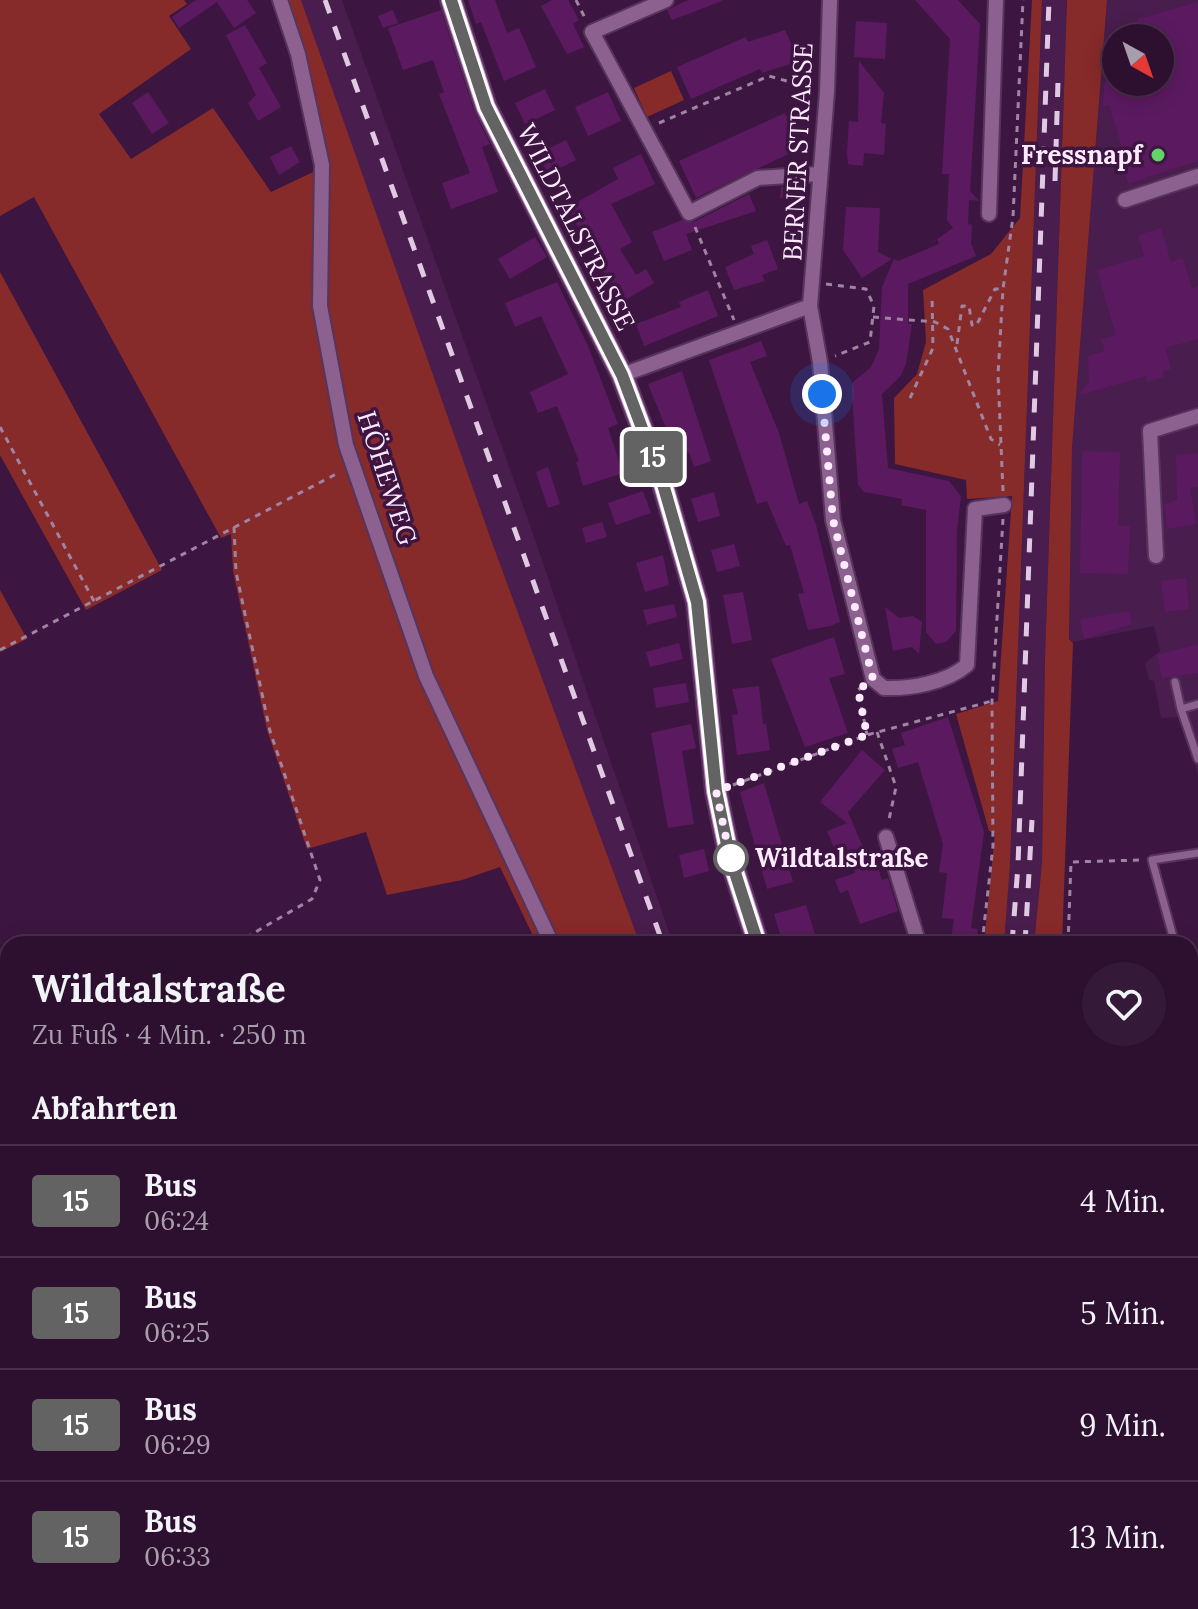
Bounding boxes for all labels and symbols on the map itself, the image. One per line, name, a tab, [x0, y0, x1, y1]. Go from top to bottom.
north arrow	[1102, 24, 1174, 96]
street label: BERNER STRASSE	[775, 42, 820, 262]
street label: WILDTALSTRASSE	[510, 118, 643, 335]
place label: Fressnapf	[1021, 138, 1144, 171]
marker: Fressnapf	[1149, 146, 1167, 164]
your location	[802, 374, 842, 414]
street label: HÖHEWEG	[350, 407, 425, 549]
line badge: 15	[617, 431, 689, 483]
marker: Wildtalstraße	[714, 841, 748, 875]
place label: Wildtalstraße	[755, 841, 929, 874]

